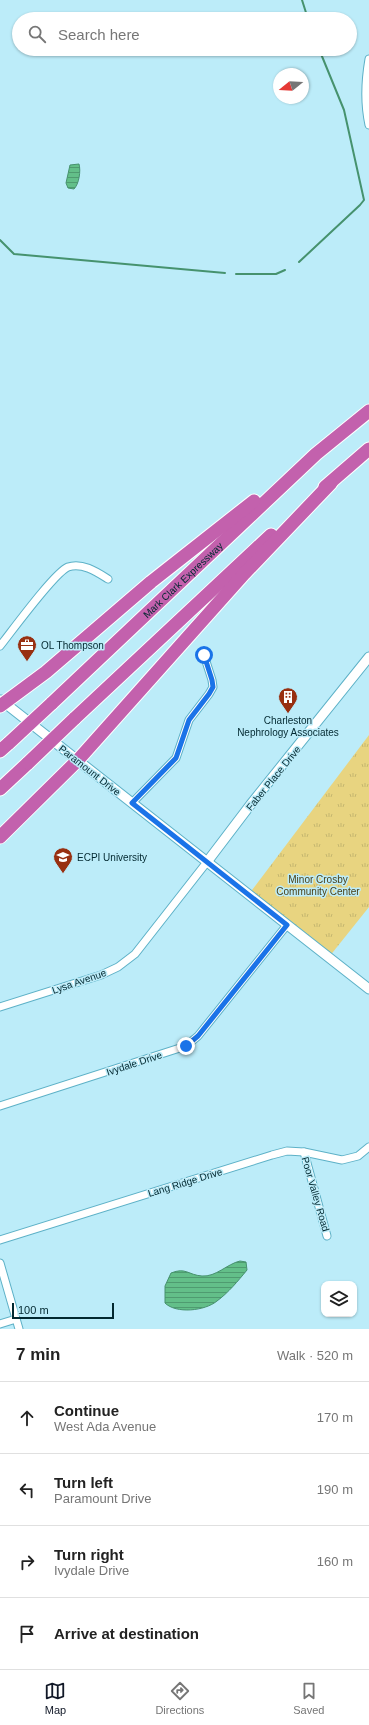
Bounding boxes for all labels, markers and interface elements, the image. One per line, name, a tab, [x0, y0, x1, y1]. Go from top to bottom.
search box	[12, 12, 357, 56]
icon: search	[26, 23, 48, 45]
text: Search here	[58, 26, 140, 43]
north arrow	[273, 68, 309, 104]
street label: Mark Clark Expressway	[141, 540, 225, 620]
office icon: OL Thompson	[16, 634, 38, 662]
place label: OL Thompson	[41, 640, 104, 651]
route start	[195, 646, 213, 664]
building icon: Charleston Nephrology Associates	[277, 686, 299, 714]
place label: Charleston Nephrology Associates	[237, 715, 339, 738]
street label: Paramount Drive	[57, 743, 123, 798]
street label: Faber Place Drive	[244, 743, 303, 813]
school or university icon: ECPI University	[52, 846, 74, 874]
place label: ECPI University	[77, 852, 147, 863]
park label: Minor Crosby Community Center	[276, 874, 360, 897]
street label: Lysa Avenue	[51, 967, 108, 996]
route end	[177, 1037, 195, 1055]
street label: Ivydale Drive	[105, 1049, 164, 1078]
street label: Poor Valley Road	[300, 1156, 331, 1233]
street label: Lang Ridge Drive	[147, 1166, 224, 1199]
map controls	[321, 1281, 357, 1317]
button: layers	[321, 1281, 357, 1317]
scale bar	[12, 1301, 114, 1320]
text: 100 m	[18, 1304, 49, 1316]
text: 7 min	[16, 1345, 60, 1364]
text: Walk · 520 m	[277, 1348, 353, 1363]
text: Continue	[54, 1402, 119, 1419]
icon: ahead	[16, 1407, 38, 1429]
text: 170 m	[317, 1410, 353, 1425]
text: West Ada Avenue	[54, 1419, 156, 1434]
text: Turn left	[54, 1474, 113, 1491]
icon: left	[16, 1479, 38, 1501]
text: 190 m	[317, 1482, 353, 1497]
text: Paramount Drive	[54, 1491, 152, 1506]
text: Turn right	[54, 1546, 124, 1563]
icon: right	[16, 1551, 38, 1573]
text: 160 m	[317, 1554, 353, 1569]
text: Ivydale Drive	[54, 1563, 129, 1578]
icon: arrive	[16, 1623, 38, 1645]
text: Arrive at destination	[54, 1625, 199, 1642]
tab: Map	[44, 1680, 66, 1716]
tab: Directions	[155, 1680, 204, 1716]
tab: Saved	[293, 1680, 324, 1716]

